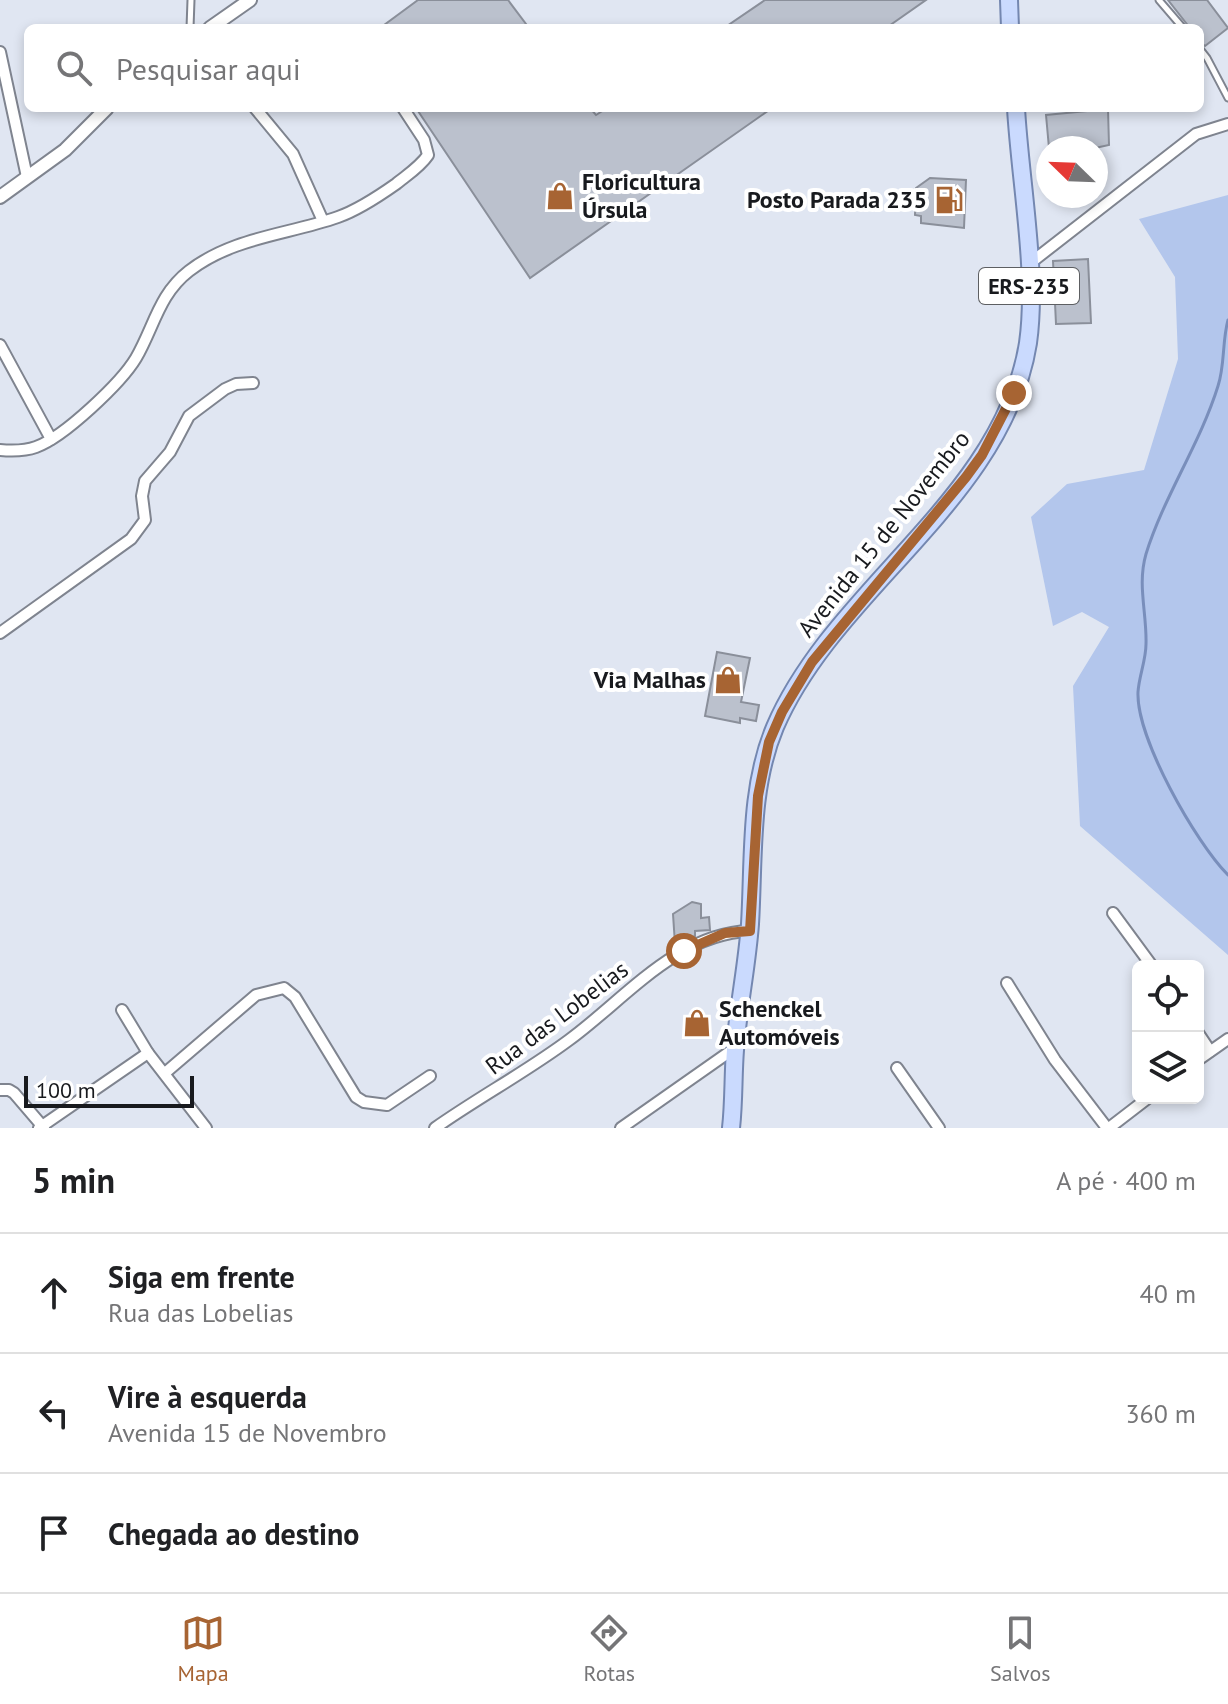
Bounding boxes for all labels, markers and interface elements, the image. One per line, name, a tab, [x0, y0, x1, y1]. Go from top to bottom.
search box	[24, 24, 1204, 112]
icon: search	[52, 46, 96, 90]
text: Pesquisar aqui	[116, 49, 301, 88]
north arrow	[1036, 136, 1108, 208]
place label: Floricultura Úrsula	[582, 166, 701, 225]
shop icon: Floricultura Úrsula	[545, 181, 575, 211]
place label: Posto Parada 235	[747, 184, 927, 215]
fuel station icon: Posto Parada 235	[934, 185, 964, 215]
road number: ERS-235	[979, 268, 1079, 304]
route end	[996, 375, 1032, 411]
street label: Avenida 15 de Novembro	[791, 424, 977, 643]
place label: Via Malhas	[593, 664, 706, 695]
shop icon: Via Malhas	[713, 665, 743, 695]
route start	[666, 933, 702, 969]
street label: Rua das Lobelias	[479, 954, 634, 1081]
map controls	[1132, 960, 1204, 1104]
button: locate	[1132, 960, 1204, 1032]
place label: Schenckel Automóveis	[719, 993, 840, 1052]
shop icon: Schenckel Automóveis	[682, 1008, 712, 1038]
button: layers	[1132, 1032, 1204, 1104]
scale bar	[24, 1072, 194, 1108]
text: 100 m	[36, 1076, 96, 1104]
text: 5 min	[32, 1158, 115, 1202]
text: A pé · 400 m	[1056, 1164, 1196, 1197]
text: Siga em frente	[108, 1257, 295, 1296]
icon: ahead	[32, 1271, 76, 1315]
text: 40 m	[1140, 1277, 1196, 1310]
text: Rua das Lobelias	[108, 1296, 293, 1329]
text: Vire à esquerda	[108, 1377, 307, 1416]
icon: left	[32, 1391, 76, 1435]
text: 360 m	[1125, 1397, 1196, 1430]
text: Avenida 15 de Novembro	[108, 1416, 387, 1449]
icon: arrive	[32, 1511, 76, 1555]
text: Chegada ao destino	[108, 1514, 359, 1553]
tab: Mapa	[177, 1611, 229, 1687]
tab: Rotas	[584, 1611, 635, 1687]
tab: Salvos	[990, 1611, 1051, 1687]

